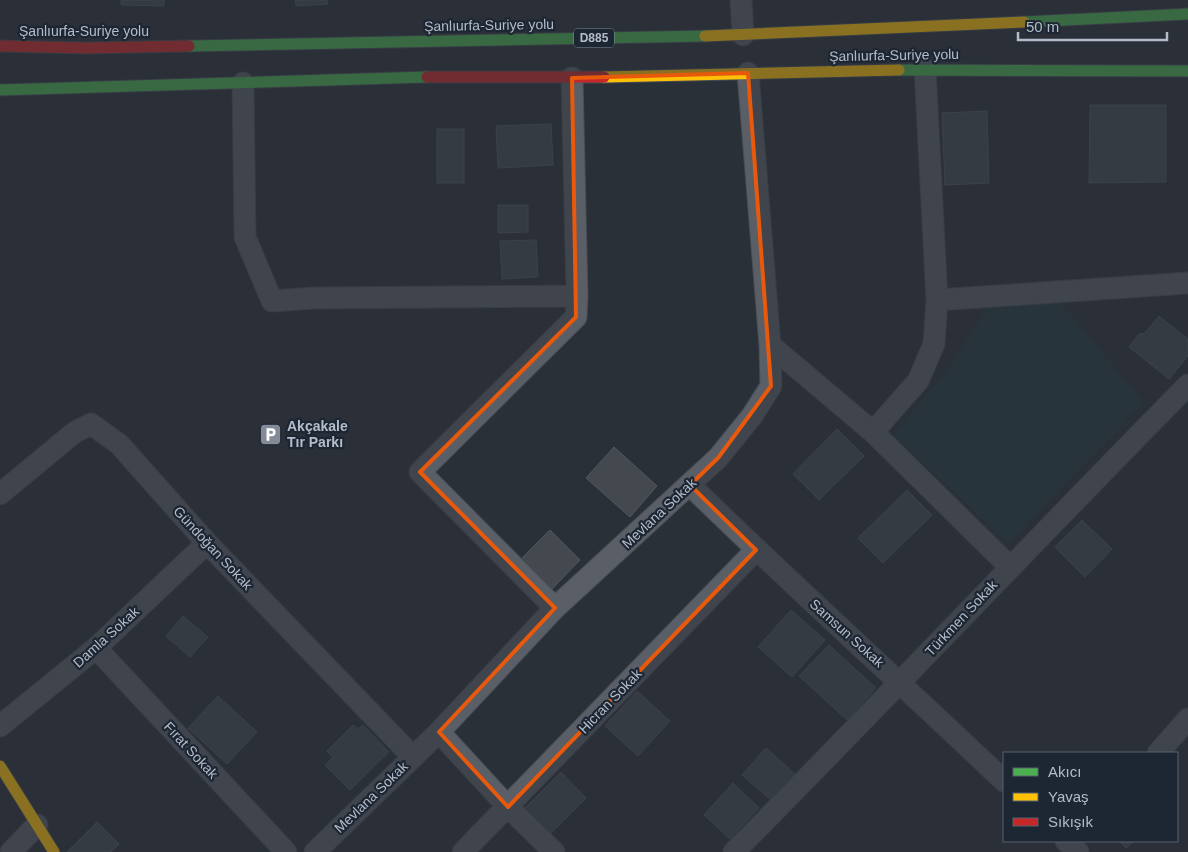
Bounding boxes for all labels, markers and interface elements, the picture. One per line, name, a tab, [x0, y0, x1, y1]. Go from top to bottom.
scale bar	[1018, 10, 1167, 42]
street label: Şanlıurfa-Suriye yolu	[424, 16, 554, 34]
text: 50 m	[1026, 18, 1059, 35]
street label: Şanlıurfa-Suriye yolu	[19, 23, 149, 39]
road number: D885	[574, 28, 614, 48]
street label: Şanlıurfa-Suriye yolu	[829, 46, 959, 64]
place label: Akçakale Tır Parkı	[287, 418, 348, 450]
parking icon: Akçakale Tır Parkı	[259, 422, 283, 446]
street label: Mevlana Sokak	[619, 474, 700, 551]
street label: Gündoğan Sokak	[170, 503, 256, 594]
street label: Türkmen Sokak	[922, 576, 1001, 659]
street label: Samsun Sokak	[807, 596, 888, 671]
street label: Damla Sokak	[70, 603, 143, 671]
street label: Hicran Sokak	[575, 665, 645, 737]
street label: Fırat Sokak	[161, 718, 222, 782]
legend	[1003, 752, 1178, 842]
street label: Mevlana Sokak	[331, 757, 412, 836]
text: Akıcı	[1048, 763, 1081, 780]
text: Yavaş	[1048, 788, 1089, 805]
text: Sıkışık	[1048, 813, 1094, 830]

